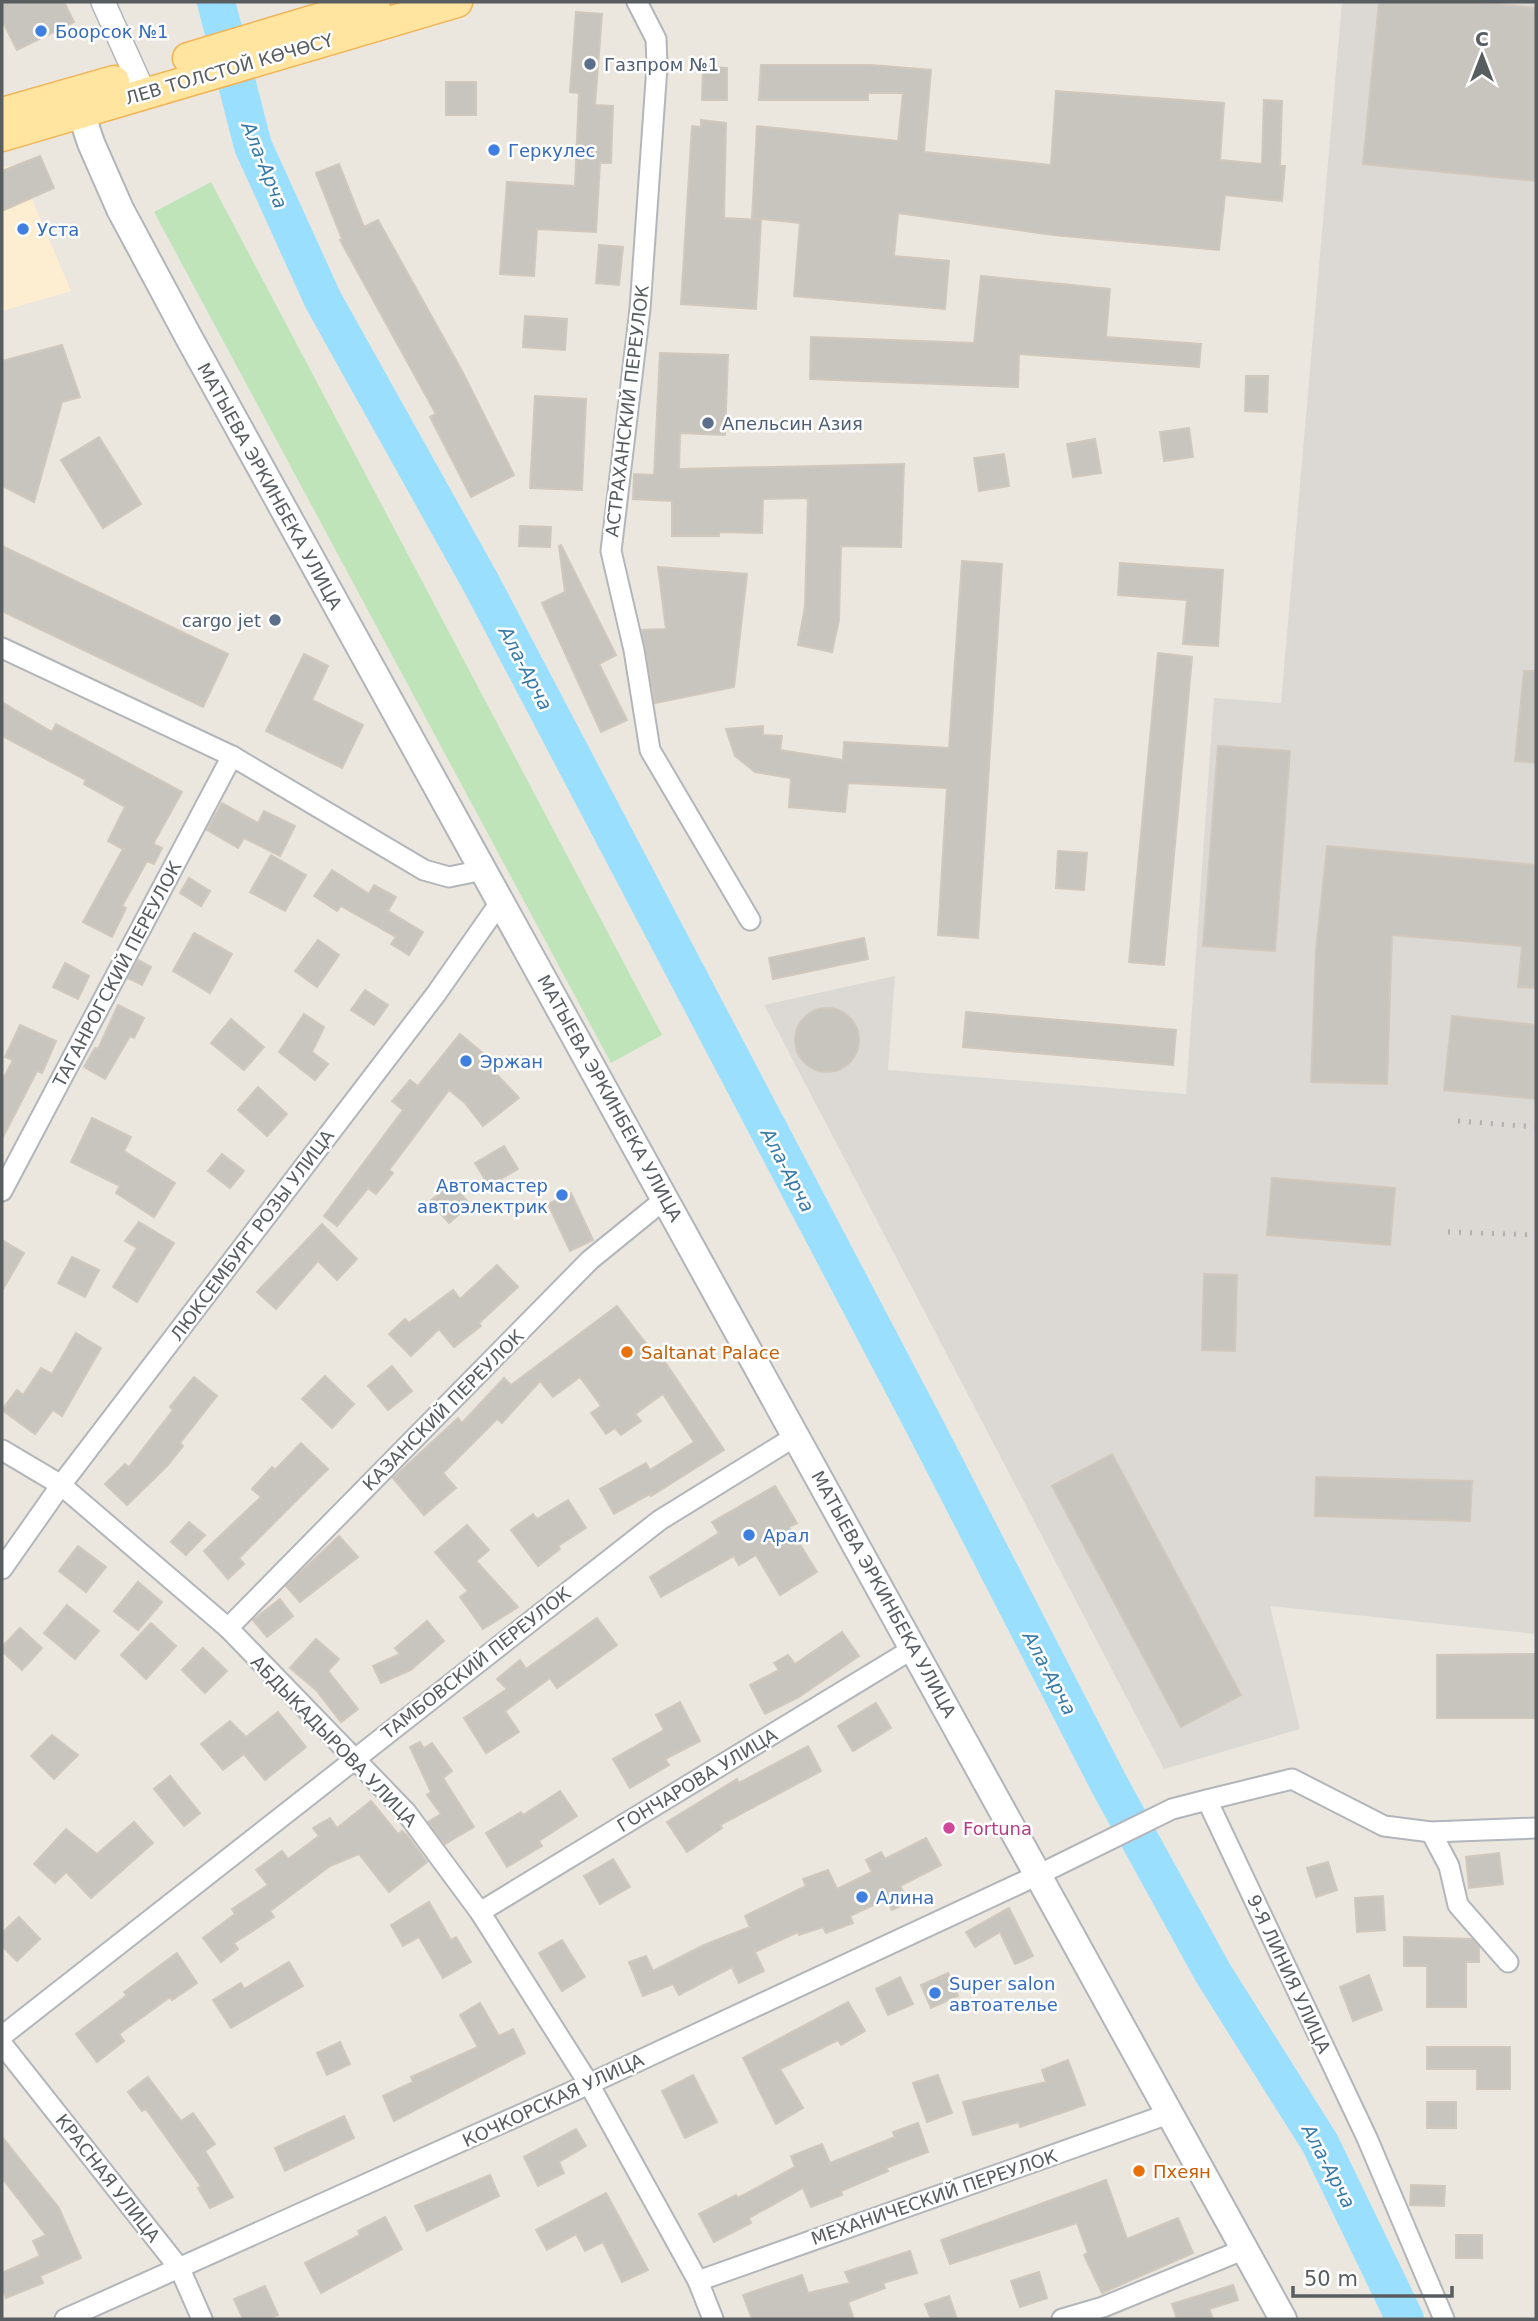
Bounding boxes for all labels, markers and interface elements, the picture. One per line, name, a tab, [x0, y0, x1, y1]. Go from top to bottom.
place label: Боорсок №1	[55, 21, 168, 42]
north arrow	[1447, 21, 1517, 91]
marker: Боорсок №1	[33, 23, 49, 39]
text: С	[1475, 28, 1489, 50]
street label: ЛЕВ ТОЛСТОЙ КӨЧӨСҮ	[122, 29, 336, 109]
place label: Газпром №1	[604, 54, 719, 75]
marker: Газпром №1	[582, 56, 598, 72]
water label: Ала-Арча	[237, 117, 292, 212]
place label: Геркулес	[508, 140, 595, 161]
marker: Геркулес	[486, 142, 502, 158]
place label: Уста	[37, 219, 79, 240]
marker: Уста	[15, 221, 31, 237]
street label: АСТРАХАНСКИЙ ПЕРЕУЛОК	[601, 284, 653, 538]
street label: МАТЫЕВА ЭРКИНБЕКА УЛИЦА	[193, 359, 347, 613]
place label: Апельсин Азия	[722, 413, 863, 434]
marker: Апельсин Азия	[700, 415, 716, 431]
place label: cargo jet	[182, 610, 261, 631]
marker: cargo jet	[267, 612, 283, 628]
water label: Ала-Арча	[494, 621, 557, 714]
street label: ТАГАНРОГСКИЙ ПЕРЕУЛОК	[48, 857, 186, 1091]
street label: МАТЫЕВА ЭРКИНБЕКА УЛИЦА	[533, 971, 687, 1225]
place label: Эржан	[480, 1051, 543, 1072]
marker: Эржан	[458, 1053, 474, 1069]
water label: Ала-Арча	[756, 1123, 819, 1216]
street label: ЛЮКСЕМБУРГ РОЗЫ УЛИЦА	[166, 1125, 339, 1345]
place label: Автомастер автоэлектрик	[417, 1175, 548, 1217]
marker: Автомастер автоэлектрик	[554, 1187, 570, 1203]
street label: КАЗАНСКИЙ ПЕРЕУЛОК	[358, 1325, 528, 1495]
place label: Saltanat Palace	[641, 1342, 780, 1363]
marker: Saltanat Palace	[619, 1344, 635, 1360]
street label: МАТЫЕВА ЭРКИНБЕКА УЛИЦА	[807, 1467, 961, 1721]
place label: Арал	[763, 1525, 809, 1546]
marker: Арал	[741, 1527, 757, 1543]
street label: ТАМБОВСКИЙ ПЕРЕУЛОК	[376, 1582, 575, 1744]
water label: Ала-Арча	[1018, 1626, 1081, 1719]
street label: АБДЫКАДЫРОВА УЛИЦА	[247, 1651, 422, 1831]
street label: ГОНЧАРОВА УЛИЦА	[613, 1724, 781, 1836]
place label: Fortuna	[963, 1818, 1032, 1839]
marker: Fortuna	[941, 1820, 957, 1836]
place label: Алина	[876, 1887, 934, 1908]
marker: Алина	[854, 1889, 870, 1905]
street label: 9-Я ЛИНИЯ УЛИЦА	[1243, 1891, 1335, 2057]
place label: Super salon автоателье	[949, 1973, 1058, 2015]
marker: Super salon автоателье	[927, 1985, 943, 2001]
street label: КОЧКОРСКАЯ УЛИЦА	[459, 2049, 647, 2151]
street label: КРАСНАЯ УЛИЦА	[51, 2110, 165, 2247]
water label: Ала-Арча	[1297, 2119, 1360, 2212]
street label: МЕХАНИЧЕСКИЙ ПЕРЕУЛОК	[808, 2145, 1060, 2249]
place label: Пхеян	[1153, 2161, 1211, 2182]
marker: Пхеян	[1131, 2163, 1147, 2179]
scale bar	[1293, 2254, 1452, 2298]
text: 50 m	[1304, 2267, 1358, 2291]

